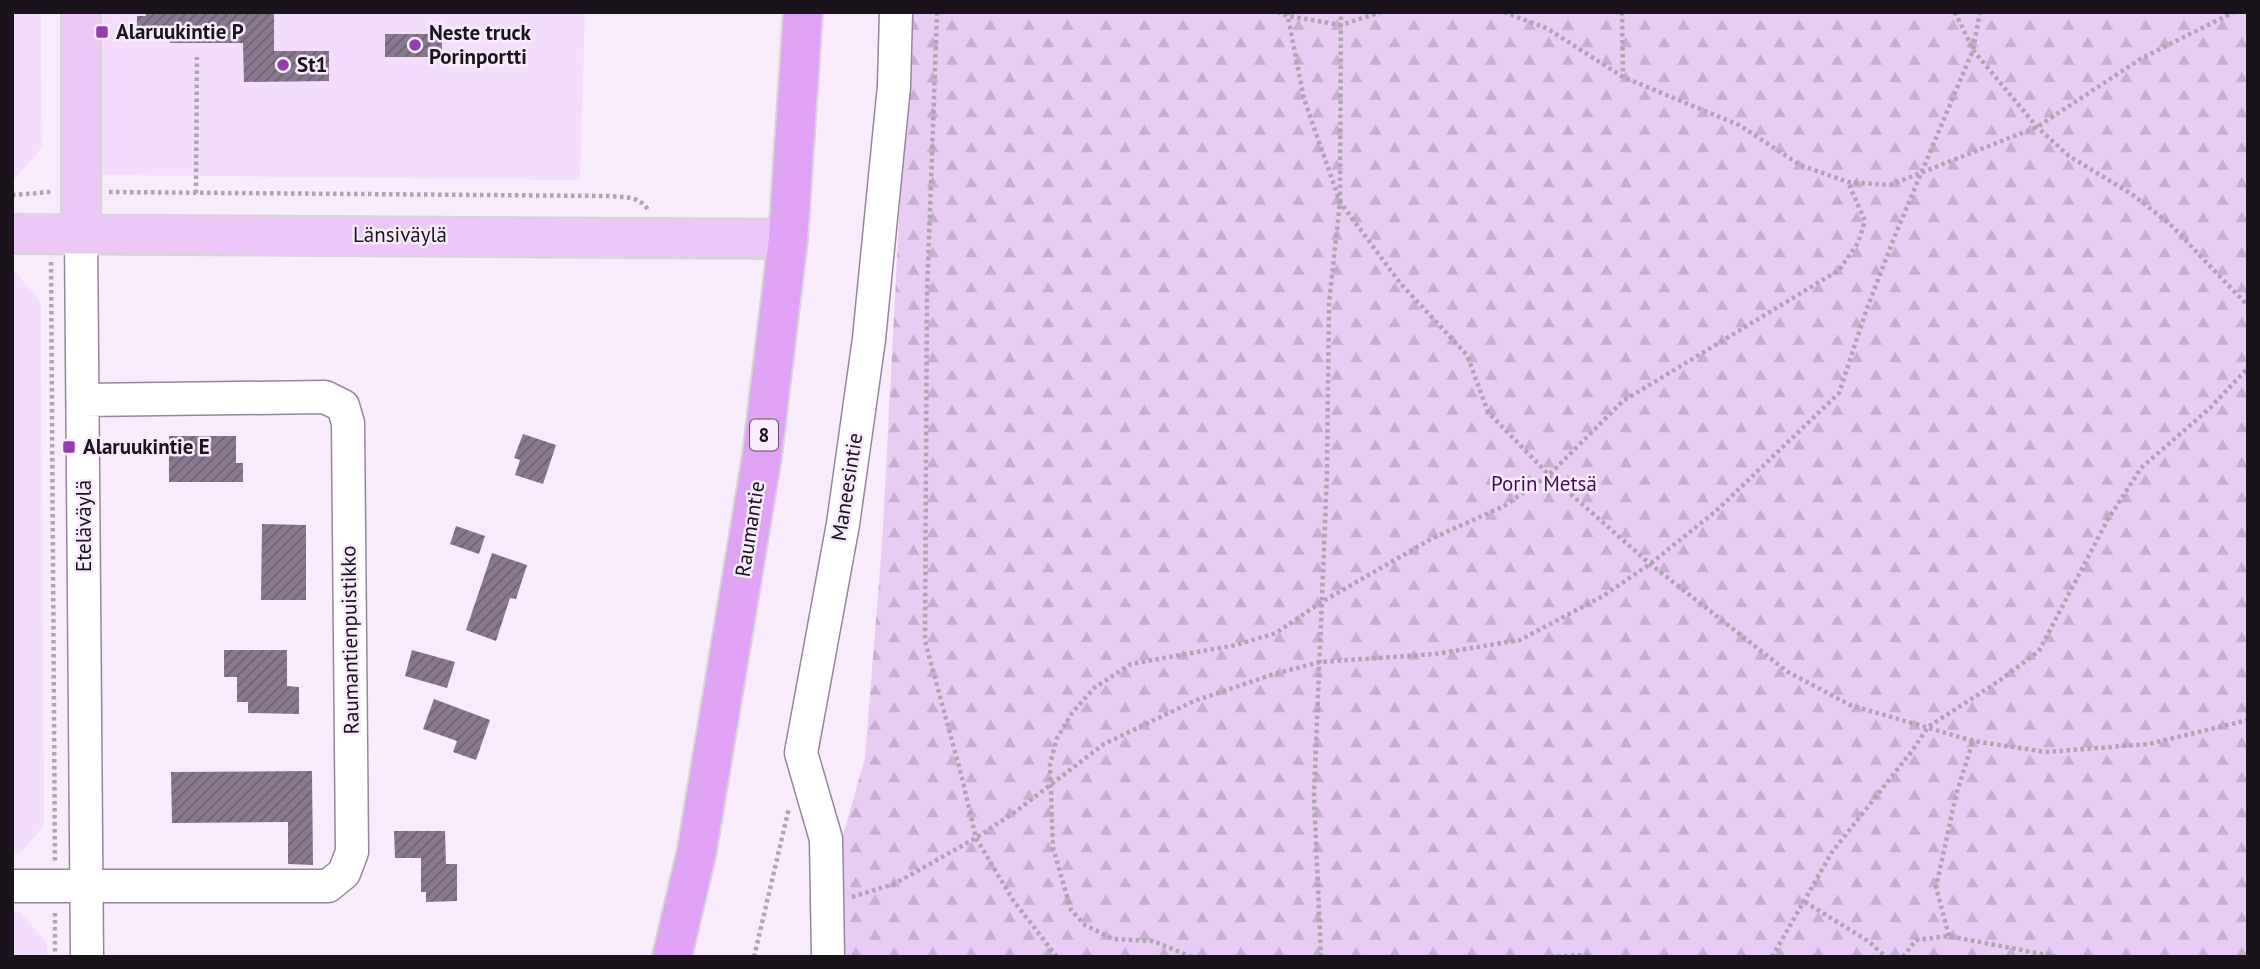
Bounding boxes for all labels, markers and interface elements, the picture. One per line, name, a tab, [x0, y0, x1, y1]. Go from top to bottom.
place label: Alaruukintie P	[116, 18, 244, 45]
place label: Neste truck Porinportti	[429, 19, 532, 70]
marker: Alaruukintie P	[94, 24, 110, 40]
marker: Neste truck Porinportti	[407, 37, 423, 53]
place label: St1	[297, 51, 327, 78]
marker: St1	[275, 57, 291, 73]
street label: Länsiväylä	[353, 221, 447, 248]
road number: 8	[750, 420, 778, 450]
street label: Maneesintie	[825, 431, 868, 543]
place label: Alaruukintie E	[83, 433, 210, 460]
marker: Alaruukintie E	[61, 439, 77, 455]
park label: Porin Metsä	[1491, 470, 1597, 497]
street label: Raumantie	[729, 479, 770, 579]
street label: Eteläväylä	[70, 480, 97, 572]
street label: Raumantienpuistikko	[334, 545, 365, 735]

